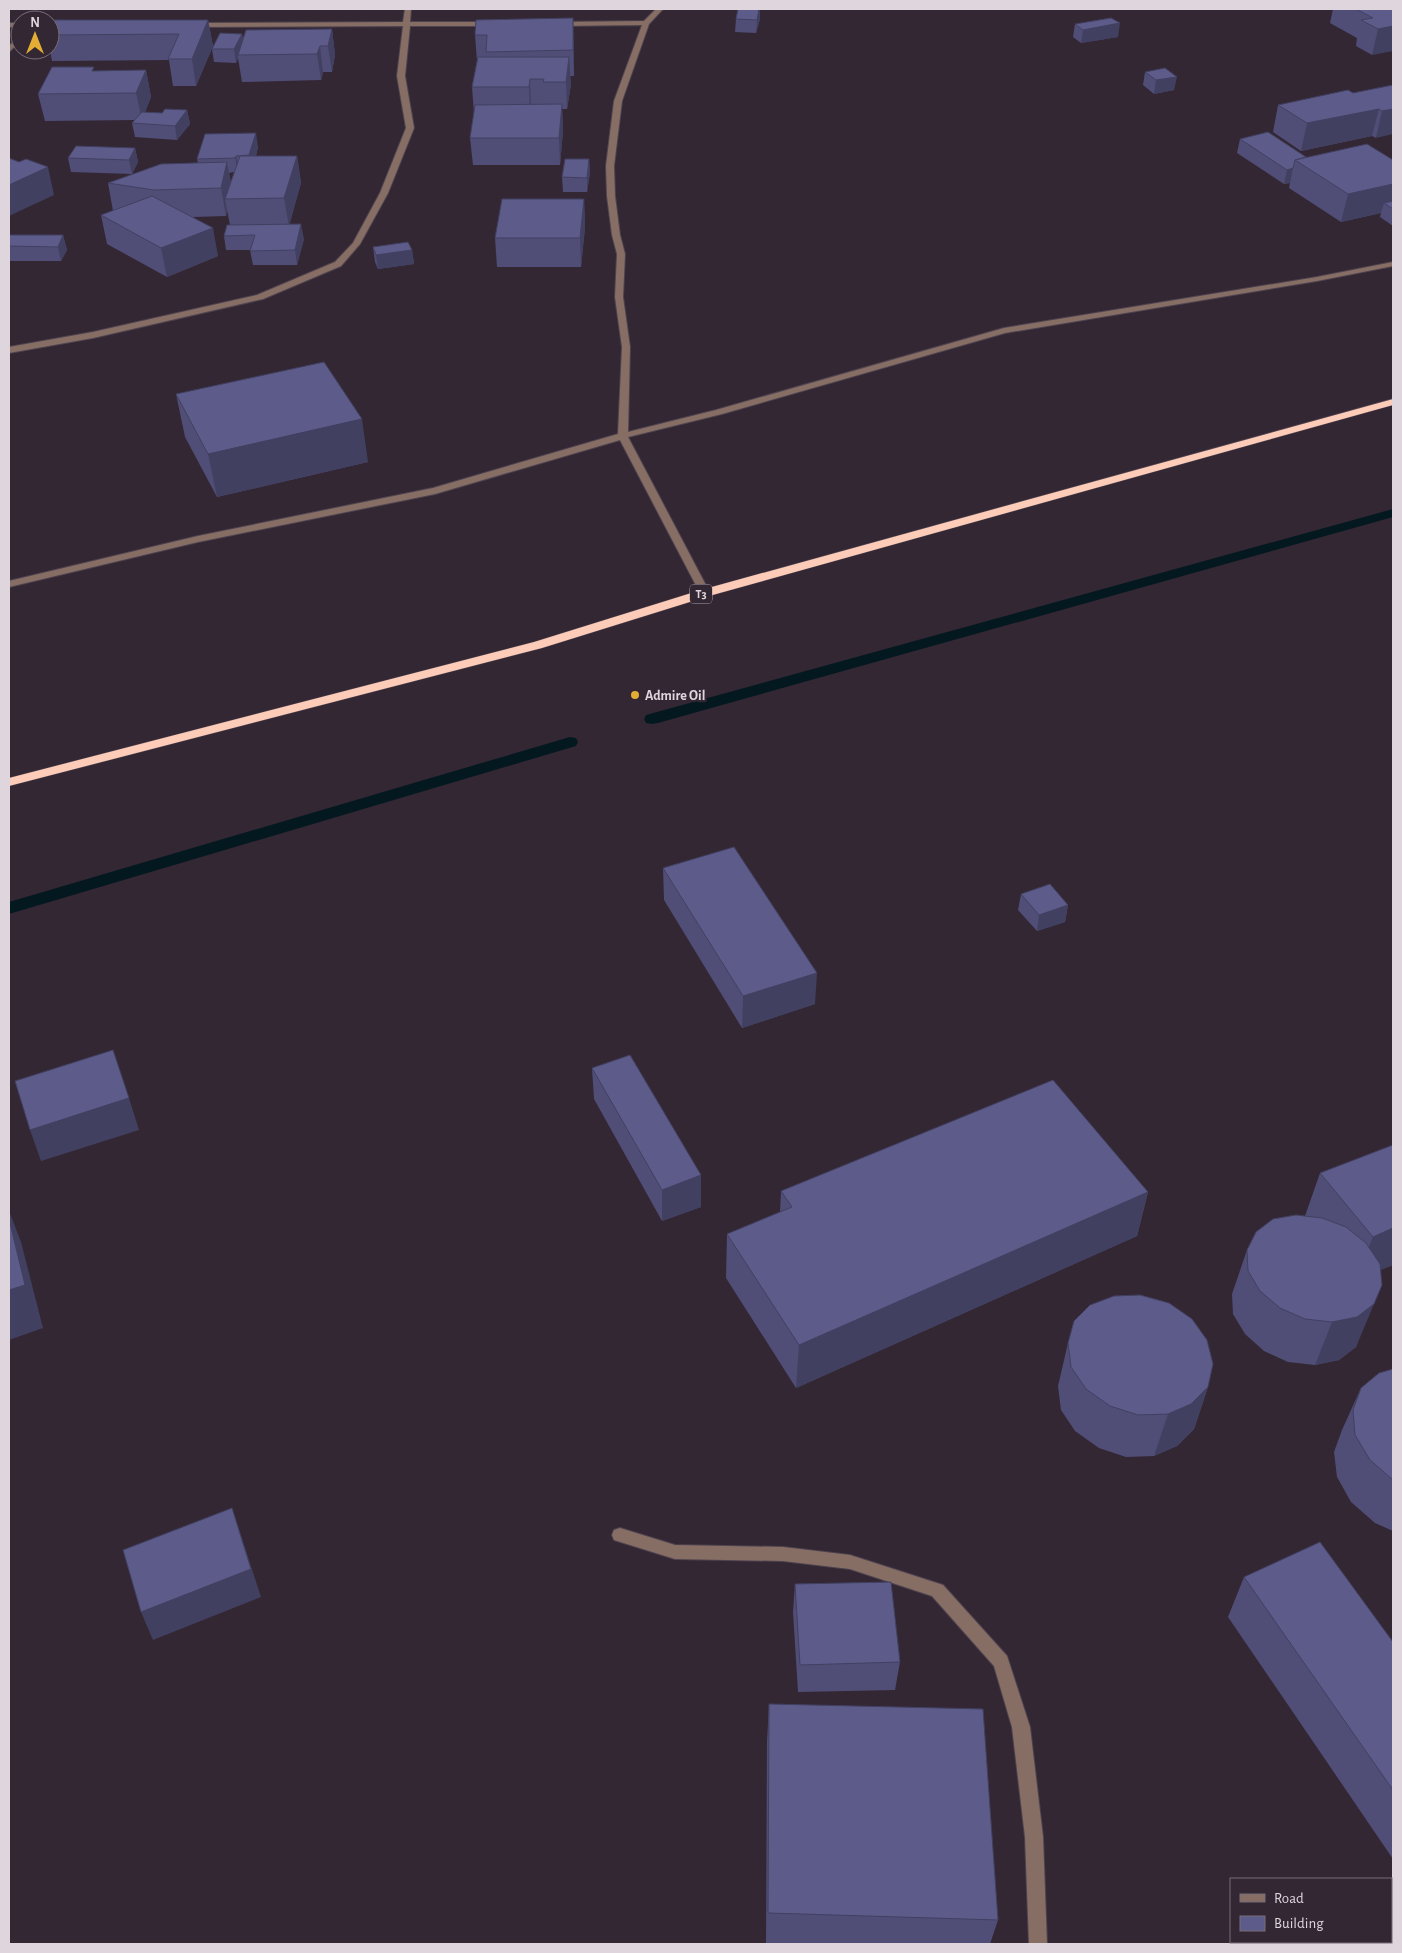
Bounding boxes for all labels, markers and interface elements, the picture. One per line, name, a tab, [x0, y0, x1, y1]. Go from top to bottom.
north arrow	[10, 10, 60, 60]
text: N	[30, 16, 40, 30]
road number: T3	[690, 584, 712, 604]
marker: Admire Oil	[629, 689, 641, 701]
place label: Admire Oil	[645, 689, 705, 703]
legend	[1230, 1878, 1392, 1943]
text: Road	[1274, 1891, 1304, 1906]
text: Building	[1274, 1916, 1324, 1931]

